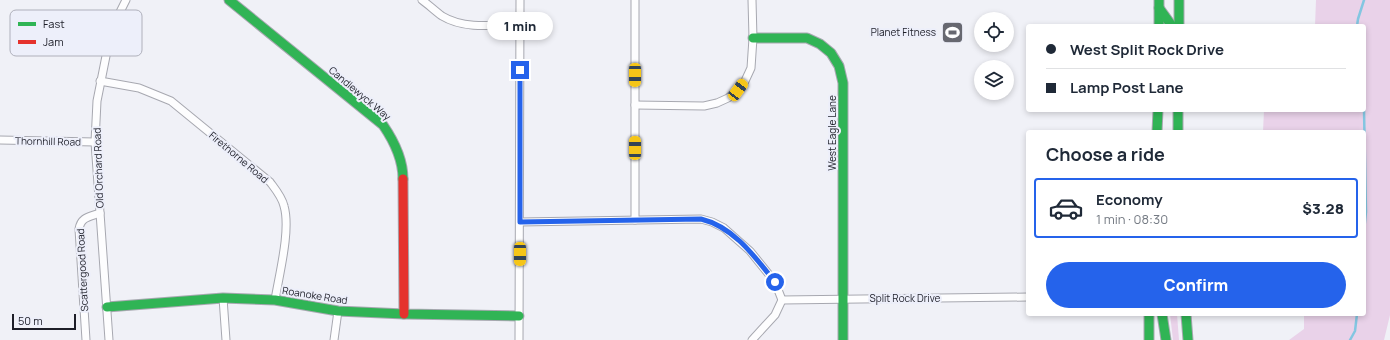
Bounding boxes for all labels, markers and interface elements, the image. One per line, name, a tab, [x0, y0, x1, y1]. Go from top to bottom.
legend	[10, 10, 142, 56]
callout: 1 min	[487, 12, 553, 40]
map controls	[974, 12, 1014, 100]
button: locate	[974, 12, 1014, 52]
text: Fast	[43, 16, 65, 31]
text: 1 min	[504, 17, 536, 35]
sports icon: Planet Fitness	[939, 19, 965, 45]
place label: Planet Fitness	[871, 25, 936, 39]
text: Jam	[43, 34, 64, 49]
text: West Split Rock Drive	[1070, 39, 1224, 60]
button: layers	[974, 60, 1014, 100]
route end	[511, 61, 529, 79]
street label: Candlewyck Way	[326, 63, 395, 124]
car	[629, 63, 641, 87]
car	[726, 77, 750, 103]
text: Lamp Post Lane	[1070, 77, 1183, 98]
street label: West Eagle Lane	[825, 95, 839, 171]
street label: Old Orchard Road	[90, 128, 106, 208]
street label: Firethorne Road	[206, 128, 272, 186]
street label: Thornhill Road	[15, 133, 81, 149]
car	[629, 136, 641, 160]
text: Choose a ride	[1046, 142, 1165, 166]
text: Economy	[1096, 189, 1163, 210]
icon: car	[1048, 190, 1084, 226]
text: $3.28	[1302, 198, 1344, 219]
text: 1 min · 08:30	[1096, 210, 1168, 228]
street label: Scattergood Road	[73, 228, 91, 312]
car	[514, 242, 526, 266]
button: Confirm	[1046, 262, 1346, 308]
route start	[766, 273, 784, 291]
street label: Roanoke Road	[281, 283, 349, 307]
street label: Split Rock Drive	[870, 291, 941, 305]
scale bar	[12, 312, 76, 331]
text: 50 m	[18, 313, 43, 328]

